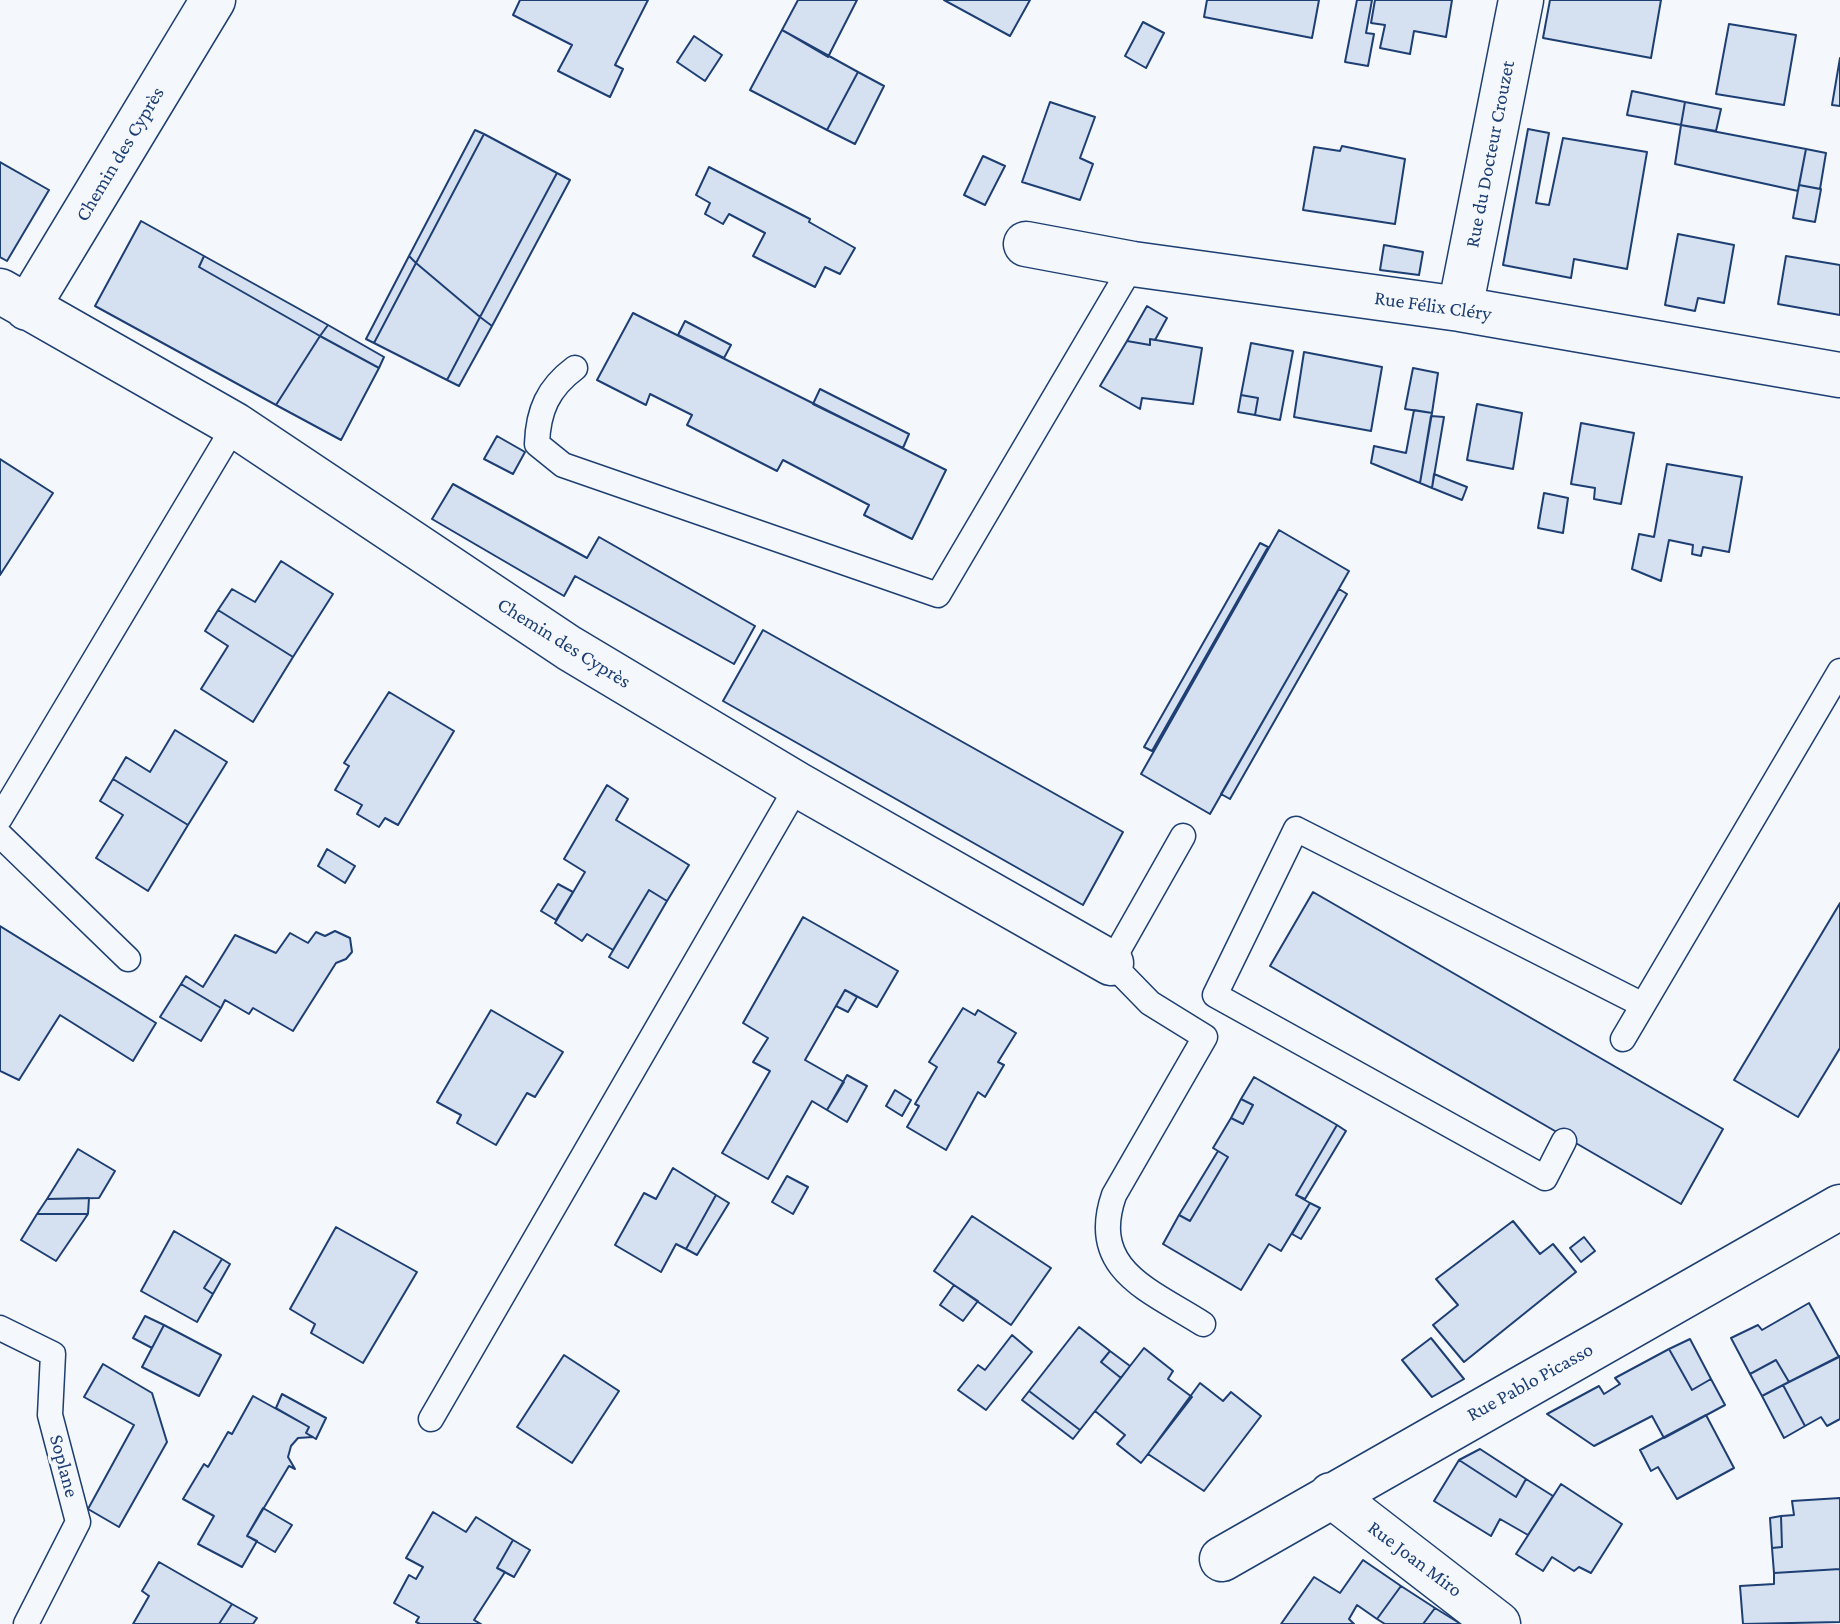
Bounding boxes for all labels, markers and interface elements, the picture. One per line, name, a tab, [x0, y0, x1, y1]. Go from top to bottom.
street label: Rue du Docteur Crouzet	[1460, 58, 1520, 250]
street label: Chemin des Cyprès	[70, 82, 170, 226]
street label: Rue Félix Cléry	[1373, 286, 1493, 326]
street label: Chemin des Cyprès	[493, 592, 635, 694]
street label: Rue Pablo Picasso	[1463, 1337, 1597, 1427]
street label: Soplane	[44, 1432, 84, 1500]
street label: Rue Joan Miro	[1363, 1516, 1467, 1602]

